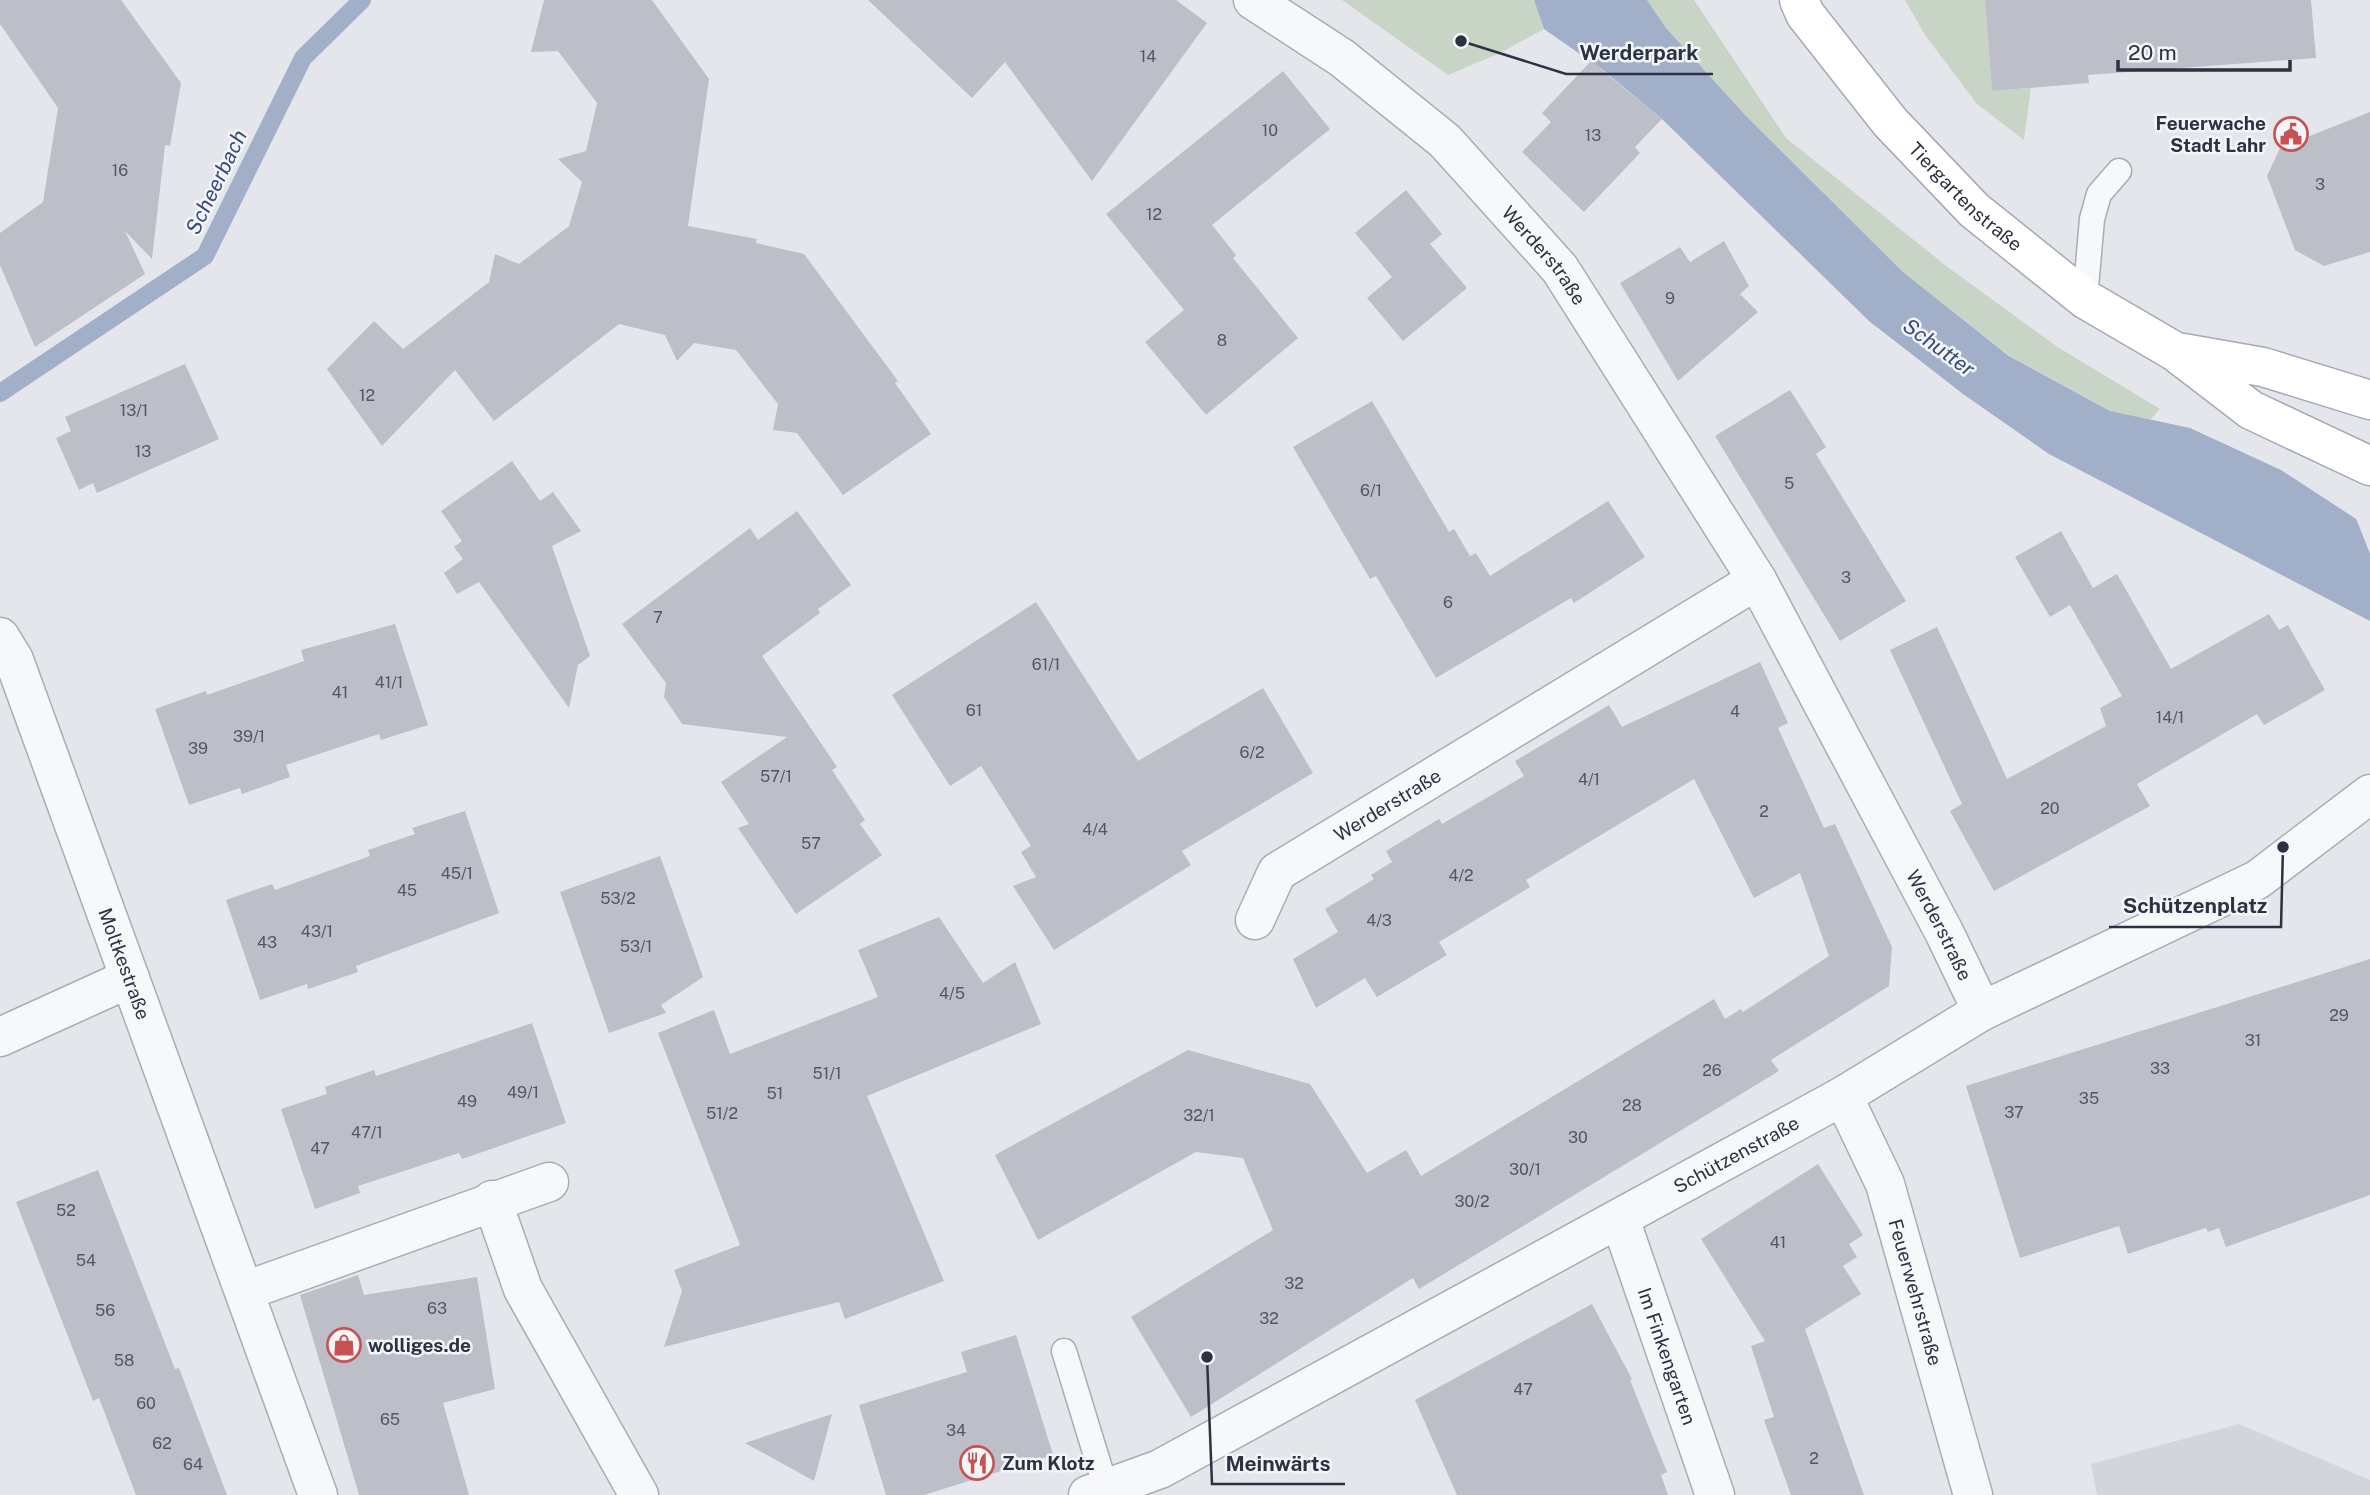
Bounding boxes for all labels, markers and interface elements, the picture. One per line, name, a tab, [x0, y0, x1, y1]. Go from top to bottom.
scale bar	[2118, 28, 2290, 72]
callout: Werderpark	[1566, 32, 1713, 74]
text: Werderpark	[1580, 40, 1698, 65]
text: 20 m	[2128, 40, 2177, 65]
house number: 14	[1140, 47, 1156, 66]
place label: Feuerwache Stadt Lahr	[2156, 112, 2266, 156]
public building icon: Feuerwache Stadt Lahr	[2272, 115, 2310, 153]
house number: 10	[1262, 121, 1278, 140]
water label: Scheerbach	[180, 126, 252, 238]
house number: 13	[1585, 126, 1601, 145]
street label: Tiergartenstraße	[1904, 138, 2027, 255]
house number: 16	[112, 161, 128, 180]
house number: 3	[2315, 175, 2325, 194]
street label: Werderstraße	[1498, 201, 1591, 309]
house number: 12	[1146, 205, 1162, 224]
house number: 9	[1665, 289, 1675, 308]
water label: Schutter	[1898, 313, 1980, 382]
house number: 8	[1217, 331, 1227, 350]
house number: 12	[359, 386, 375, 405]
house number: 13/1	[120, 401, 148, 420]
house number: 13	[135, 442, 151, 461]
house number: 5	[1784, 474, 1794, 493]
house number: 6/1	[1360, 481, 1382, 500]
house number: 3	[1841, 568, 1851, 587]
house number: 6	[1443, 593, 1453, 612]
house number: 7	[653, 608, 663, 627]
house number: 61/1	[1032, 655, 1060, 674]
house number: 41/1	[375, 673, 403, 692]
house number: 41	[332, 683, 348, 702]
house number: 61	[966, 701, 982, 720]
house number: 4	[1730, 702, 1740, 721]
house number: 14/1	[2156, 708, 2184, 727]
house number: 39/1	[233, 727, 265, 746]
house number: 39	[188, 739, 208, 758]
house number: 6/2	[1239, 743, 1265, 762]
street label: Werderstraße	[1330, 764, 1445, 846]
house number: 57/1	[760, 767, 792, 786]
house number: 4/1	[1578, 770, 1600, 789]
house number: 20	[2040, 799, 2060, 818]
house number: 2	[1759, 802, 1769, 821]
house number: 4/4	[1082, 820, 1108, 839]
house number: 57	[801, 834, 821, 853]
house number: 45/1	[441, 864, 473, 883]
house number: 4/2	[1448, 866, 1474, 885]
street label: Werderstraße	[1902, 866, 1977, 984]
house number: 45	[397, 881, 417, 900]
callout: Schützenplatz	[2109, 885, 2281, 927]
house number: 53/2	[600, 889, 636, 908]
text: Schützenplatz	[2123, 893, 2267, 918]
street label: Moltkestraße	[94, 905, 155, 1022]
house number: 4/3	[1366, 911, 1392, 930]
house number: 43/1	[301, 922, 333, 941]
house number: 43	[257, 933, 277, 952]
house number: 53/1	[620, 937, 652, 956]
house number: 4/5	[939, 984, 965, 1003]
house number: 29	[2329, 1006, 2349, 1025]
house number: 31	[2245, 1031, 2261, 1050]
house number: 33	[2150, 1059, 2170, 1078]
house number: 26	[1702, 1061, 1722, 1080]
house number: 51/1	[813, 1064, 841, 1083]
house number: 49/1	[507, 1083, 539, 1102]
house number: 51	[767, 1084, 783, 1103]
house number: 35	[2079, 1089, 2099, 1108]
house number: 49	[457, 1092, 477, 1111]
house number: 28	[1622, 1096, 1642, 1115]
house number: 37	[2004, 1103, 2024, 1122]
house number: 51/2	[706, 1104, 738, 1123]
house number: 32/1	[1183, 1106, 1215, 1125]
street label: Schützenstraße	[1670, 1111, 1803, 1197]
house number: 47/1	[351, 1123, 383, 1142]
house number: 30	[1568, 1128, 1588, 1147]
house number: 47	[310, 1139, 330, 1158]
house number: 30/1	[1509, 1160, 1541, 1179]
house number: 30/2	[1455, 1192, 1489, 1211]
house number: 52	[56, 1201, 76, 1220]
street label: Feuerwehrstraße	[1884, 1216, 1947, 1368]
house number: 41	[1770, 1233, 1786, 1252]
house number: 54	[76, 1251, 96, 1270]
house number: 32	[1284, 1274, 1304, 1293]
street label: Im Finkengarten	[1633, 1285, 1701, 1428]
house number: 63	[427, 1299, 447, 1318]
house number: 56	[95, 1301, 115, 1320]
house number: 32	[1259, 1309, 1279, 1328]
shop icon: wolliges.de	[325, 1326, 363, 1364]
place label: wolliges.de	[368, 1334, 471, 1356]
house number: 58	[114, 1351, 134, 1370]
house number: 47	[1513, 1380, 1533, 1399]
house number: 60	[136, 1394, 156, 1413]
house number: 65	[380, 1410, 400, 1429]
house number: 34	[946, 1421, 966, 1440]
house number: 62	[152, 1434, 172, 1453]
callout: Meinwärts	[1212, 1442, 1345, 1484]
restaurant icon: Zum Klotz	[958, 1444, 996, 1482]
house number: 2	[1809, 1449, 1819, 1468]
text: Meinwärts	[1225, 1451, 1331, 1476]
place label: Zum Klotz	[1002, 1452, 1094, 1474]
house number: 64	[183, 1455, 203, 1474]

